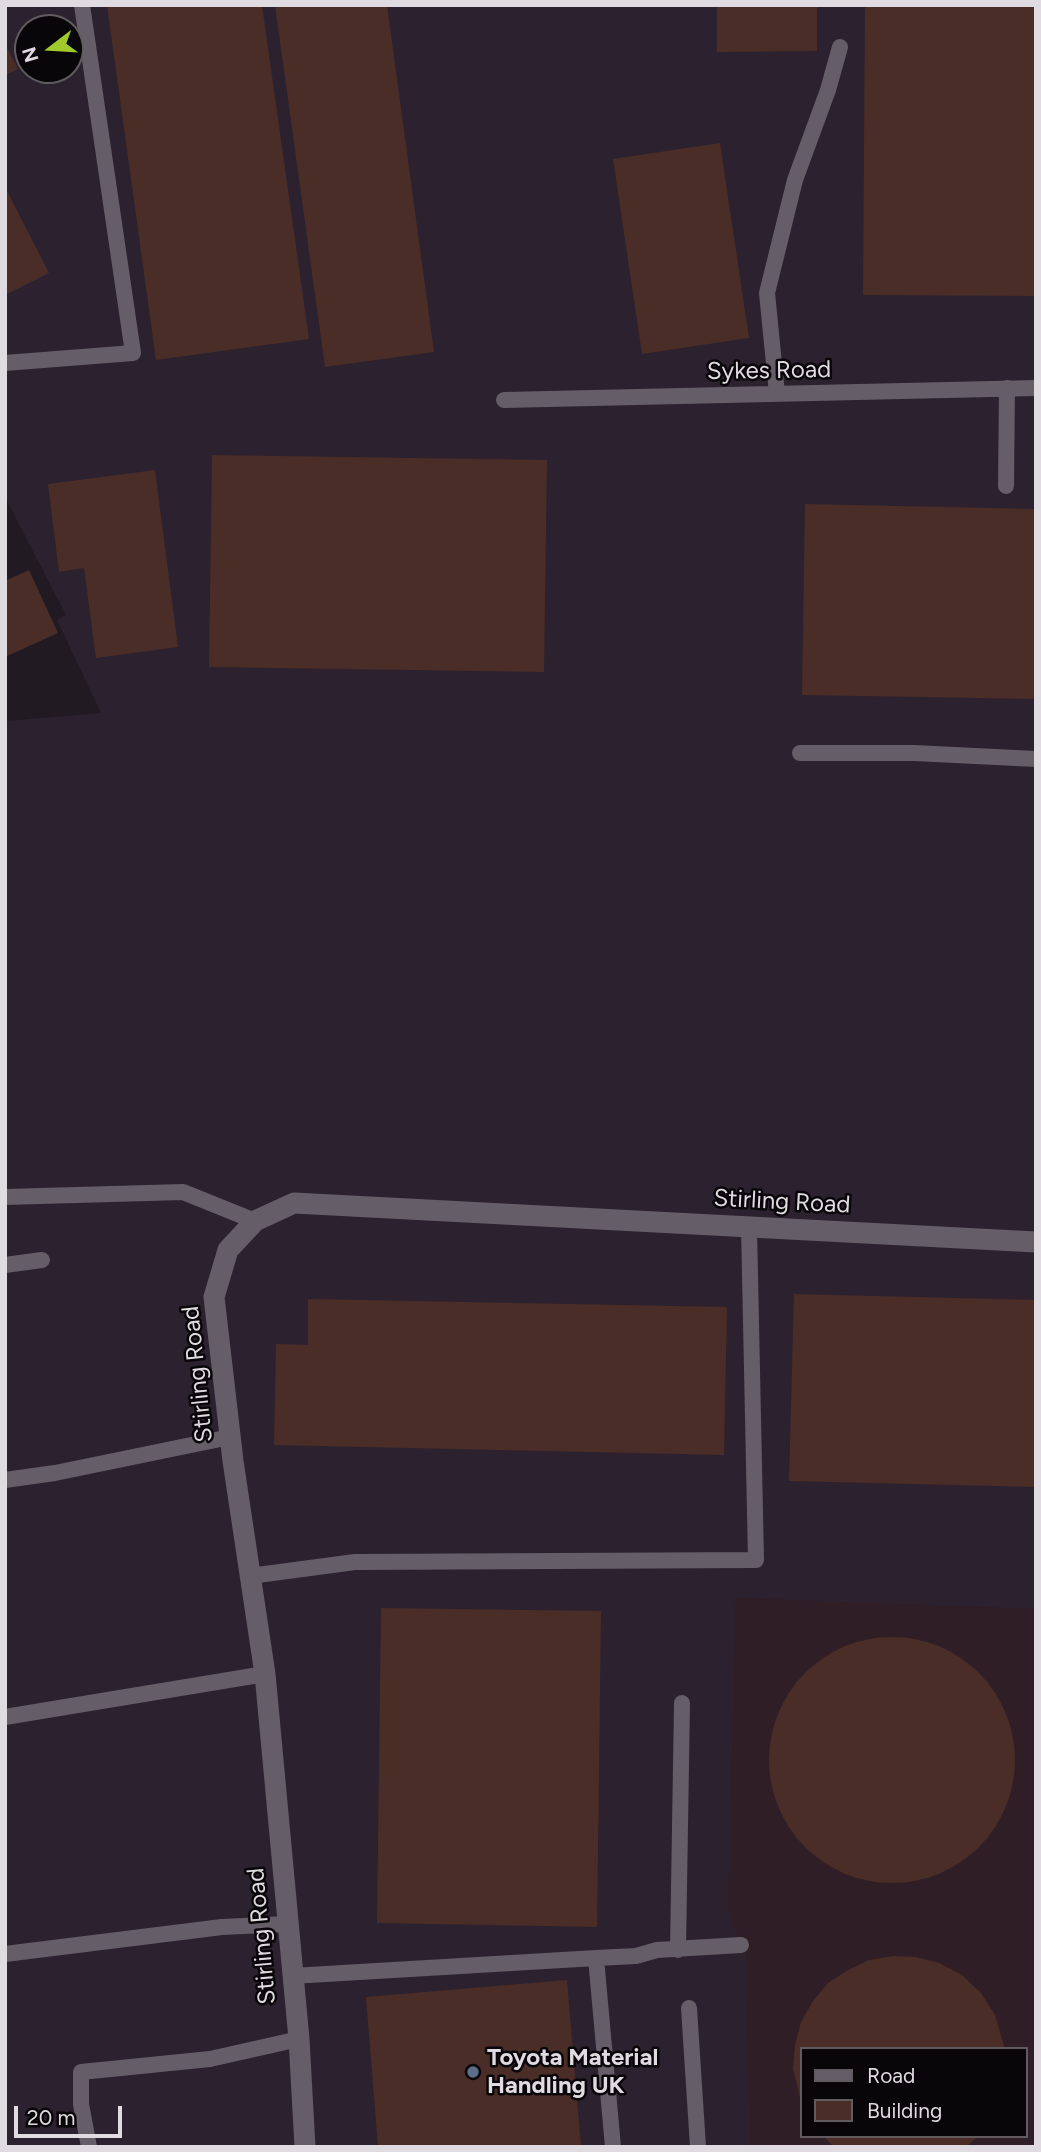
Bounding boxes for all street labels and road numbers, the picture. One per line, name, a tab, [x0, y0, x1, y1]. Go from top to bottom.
street label: Sykes Road	[707, 356, 831, 386]
street label: Stirling Road	[713, 1184, 851, 1220]
street label: Stirling Road	[177, 1304, 219, 1444]
street label: Stirling Road	[242, 1867, 282, 2005]

